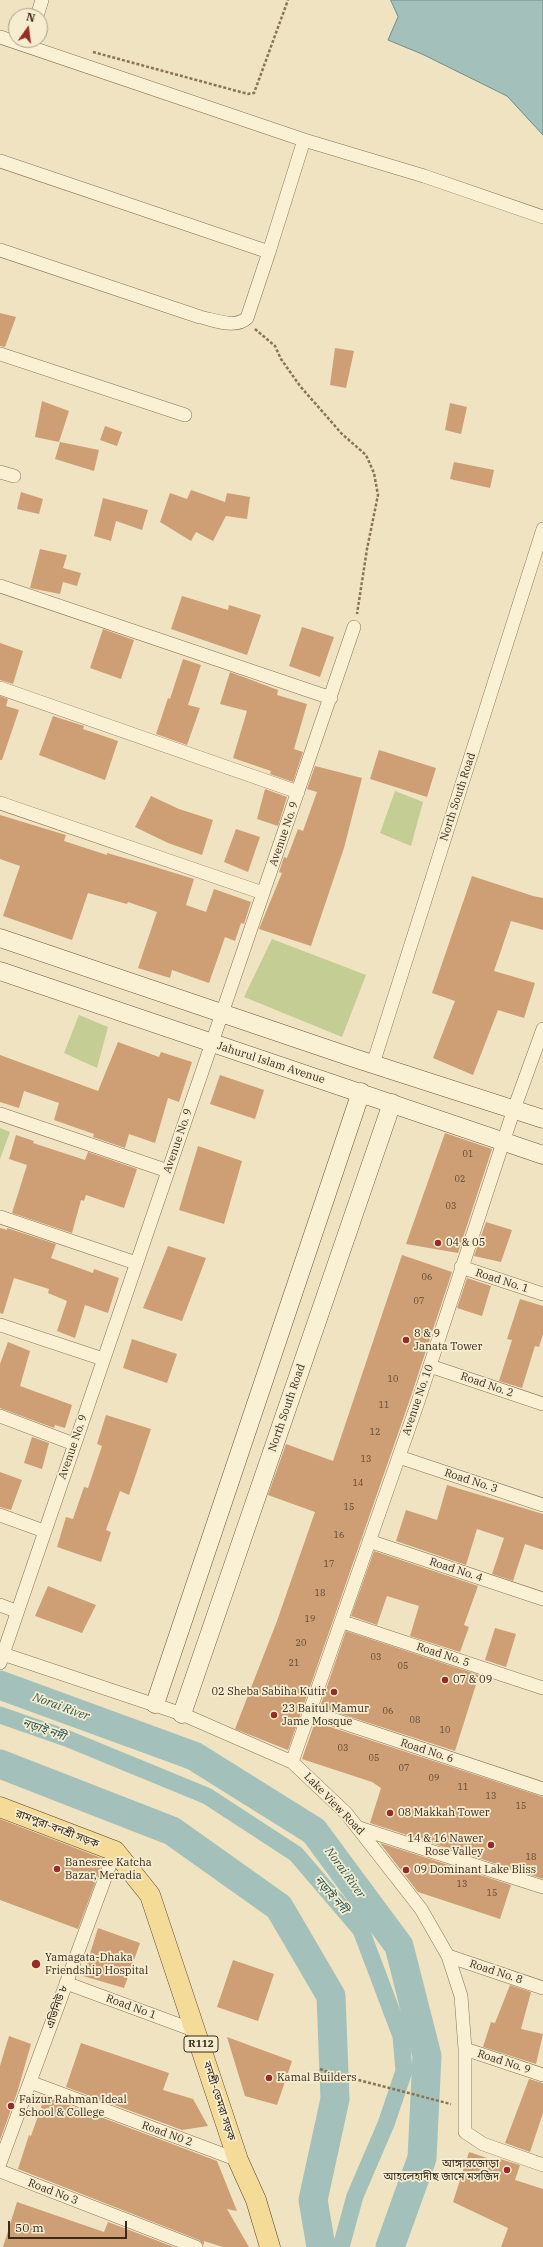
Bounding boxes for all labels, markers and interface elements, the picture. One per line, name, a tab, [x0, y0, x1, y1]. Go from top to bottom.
north arrow	[8, 8, 48, 48]
text: N	[25, 9, 37, 25]
street label: North South Road	[438, 751, 478, 843]
street label: Avenue No. 9	[267, 800, 301, 868]
street label: Jahurul Islam Avenue	[215, 1039, 327, 1087]
street label: Avenue No. 9	[161, 1107, 195, 1175]
house number: 01	[463, 1149, 473, 1159]
house number: 02	[455, 1174, 465, 1184]
house number: 03	[446, 1201, 456, 1211]
place label: 04 & 05	[446, 1236, 485, 1250]
marker: 04 & 05	[433, 1238, 443, 1248]
street label: Road No. 1	[474, 1266, 530, 1296]
house number: 06	[422, 1272, 432, 1282]
house number: 07	[414, 1296, 424, 1306]
place label: 8 & 9 Janata Tower	[414, 1327, 482, 1353]
marker: 8 & 9 Janata Tower	[401, 1335, 411, 1345]
street label: North South Road	[266, 1362, 308, 1454]
street label: Avenue No. 10	[400, 1363, 436, 1437]
street label: Road No. 2	[459, 1370, 515, 1400]
house number: 10	[388, 1374, 398, 1384]
house number: 11	[379, 1400, 389, 1410]
street label: Avenue No. 9	[56, 1413, 90, 1481]
house number: 12	[370, 1427, 380, 1437]
house number: 13	[361, 1454, 371, 1464]
street label: Road No. 3	[443, 1466, 499, 1496]
house number: 14	[353, 1478, 363, 1488]
house number: 15	[344, 1502, 354, 1512]
house number: 16	[334, 1530, 344, 1540]
street label: Road No. 4	[428, 1555, 484, 1585]
house number: 17	[324, 1559, 334, 1569]
house number: 18	[315, 1588, 325, 1598]
house number: 19	[305, 1614, 315, 1624]
house number: 20	[296, 1638, 306, 1648]
street label: Road No. 5	[415, 1640, 471, 1670]
house number: 03	[371, 1652, 381, 1662]
house number: 21	[289, 1658, 299, 1668]
house number: 05	[398, 1661, 408, 1671]
place label: 07 & 09	[453, 1673, 492, 1687]
marker: 07 & 09	[440, 1675, 450, 1685]
place label: 02 Sheba Sabiha Kutir	[211, 1685, 326, 1699]
marker: 02 Sheba Sabiha Kutir	[329, 1687, 339, 1697]
water label: Norai River	[31, 1690, 91, 1724]
place label: 23 Baitul Mamur Jame Mosque	[282, 1702, 369, 1728]
house number: 06	[383, 1706, 393, 1716]
marker: 23 Baitul Mamur Jame Mosque	[269, 1710, 279, 1720]
house number: 08	[410, 1715, 420, 1725]
water label: নড়াই নদী	[20, 1716, 68, 1744]
house number: 10	[440, 1725, 450, 1735]
street label: Road No. 6	[399, 1736, 455, 1766]
house number: 03	[338, 1743, 348, 1753]
house number: 05	[369, 1753, 379, 1763]
house number: 07	[399, 1763, 409, 1773]
street label: Lake View Road	[301, 1770, 367, 1838]
house number: 09	[429, 1773, 439, 1783]
house number: 11	[458, 1782, 468, 1792]
house number: 13	[486, 1791, 496, 1801]
house number: 15	[516, 1801, 526, 1811]
place label: 08 Makkah Tower	[398, 1806, 490, 1820]
street label: রামপুরা-বনশ্রী সড়ক	[14, 1807, 100, 1851]
marker: 08 Makkah Tower	[385, 1808, 395, 1818]
place label: 14 & 16 Nawer Rose Valley	[407, 1832, 483, 1858]
marker: 14 & 16 Nawer Rose Valley	[486, 1840, 496, 1850]
water label: Norai River	[322, 1845, 368, 1901]
house number: 18	[526, 1852, 536, 1862]
place label: Banesree Katcha Bazar, Meradia	[65, 1856, 152, 1882]
place label: 09 Dominant Lake Bliss	[414, 1863, 536, 1877]
marker: Banesree Katcha Bazar, Meradia	[52, 1864, 62, 1874]
marker: 09 Dominant Lake Bliss	[401, 1865, 411, 1875]
water label: নড়াই নদী	[311, 1873, 351, 1917]
house number: 13	[457, 1879, 467, 1889]
house number: 15	[487, 1888, 497, 1898]
place label: Yamagata-Dhaka Friendship Hospital	[45, 1951, 148, 1977]
street label: Road No. 8	[468, 1957, 524, 1987]
marker: Yamagata-Dhaka Friendship Hospital	[30, 1958, 42, 1970]
street label: এভিনিউ ৮	[43, 1984, 71, 2030]
street label: Road No 1	[104, 1992, 158, 2022]
road number: R112	[184, 2036, 218, 2052]
street label: Road No. 9	[476, 2047, 532, 2077]
street label: বনশ্রী-ডেমরা সড়ক	[200, 2060, 238, 2142]
place label: Kamal Builders	[277, 2071, 357, 2085]
marker: Kamal Builders	[264, 2073, 274, 2083]
place label: Faizur Rahman Ideal School & College	[19, 2093, 127, 2119]
marker: Faizur Rahman Ideal School & College	[6, 2101, 16, 2111]
street label: Road N0 2	[140, 2119, 194, 2149]
place label: আঙ্গারজোড়া আহলেহাদীছ জামে মসজিদ	[384, 2157, 499, 2183]
marker: আঙ্গারজোড়া আহলেহাদীছ জামে মসজিদ	[502, 2165, 512, 2175]
street label: Road No 3	[26, 2176, 80, 2208]
scale bar	[10, 2213, 129, 2239]
text: 50 m	[15, 2220, 44, 2235]

